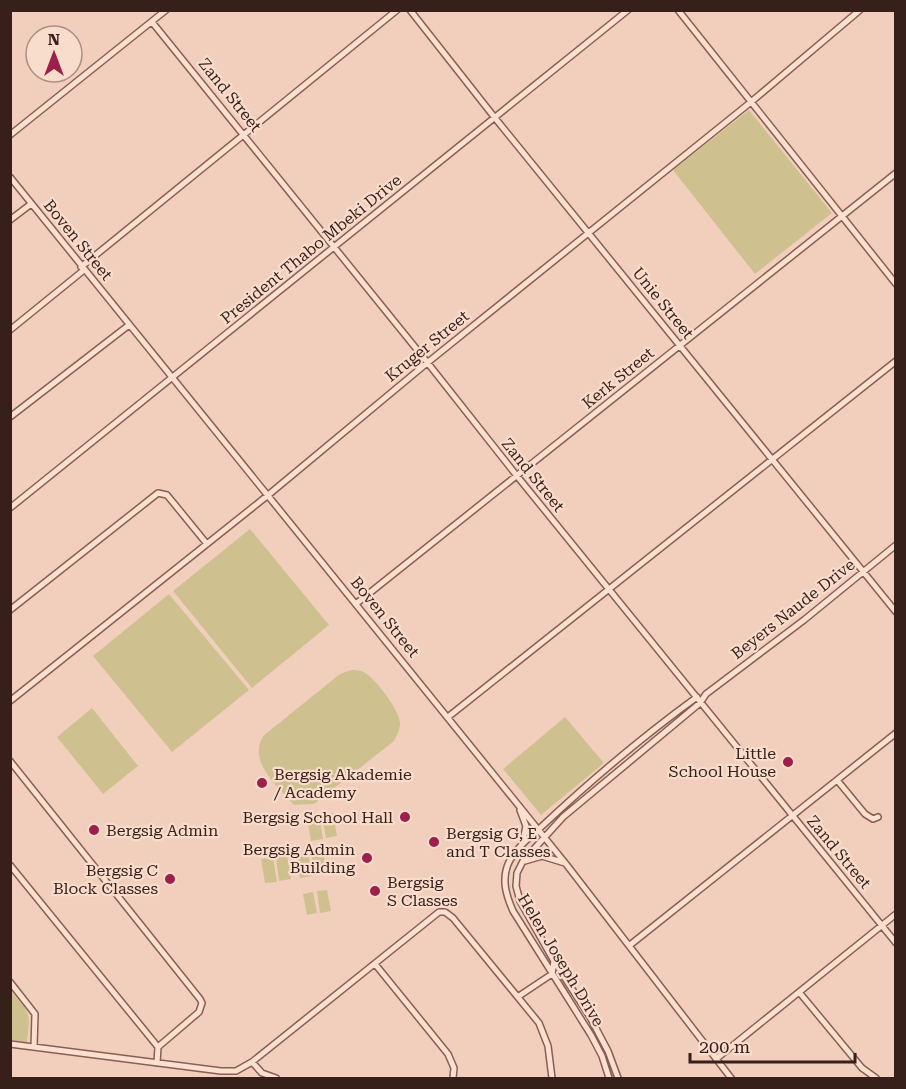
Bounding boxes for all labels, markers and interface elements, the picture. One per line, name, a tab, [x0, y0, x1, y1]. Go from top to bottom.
north arrow	[24, 24, 84, 84]
text: N	[48, 30, 60, 49]
street label: Zand Street	[195, 54, 266, 136]
street label: President Thabo Mbeki Drive	[217, 170, 405, 328]
street label: Boven Street	[40, 196, 116, 284]
street label: Unie Street	[628, 263, 698, 343]
street label: Kruger Street	[381, 306, 473, 386]
street label: Kerk Street	[578, 343, 658, 413]
street label: Zand Street	[498, 434, 569, 516]
street label: Beyers Naude Drive	[727, 555, 859, 663]
street label: Boven Street	[347, 573, 423, 661]
place label: Little School House	[669, 744, 776, 781]
marker: Little School House	[781, 755, 795, 769]
place label: Bergsig Akademie / Academy	[273, 765, 412, 802]
marker: Bergsig Akademie / Academy	[255, 776, 269, 790]
place label: Bergsig School Hall	[242, 808, 393, 827]
marker: Bergsig School Hall	[398, 810, 412, 824]
street label: Zand Street	[803, 812, 875, 892]
place label: Bergsig Admin	[106, 821, 218, 840]
marker: Bergsig Admin	[87, 823, 101, 837]
place label: Bergsig G, E and T Classes	[446, 824, 551, 861]
marker: Bergsig G, E and T Classes	[427, 835, 441, 849]
place label: Bergsig Admin Building	[243, 840, 356, 877]
marker: Bergsig Admin Building	[360, 851, 374, 865]
place label: Bergsig C Block Classes	[53, 861, 158, 898]
marker: Bergsig C Block Classes	[163, 872, 177, 886]
place label: Bergsig S Classes	[387, 873, 458, 910]
marker: Bergsig S Classes	[368, 884, 382, 898]
street label: Helen Joseph Drive	[514, 890, 608, 1030]
scale bar	[690, 1026, 855, 1064]
text: 200 m	[699, 1036, 750, 1057]

